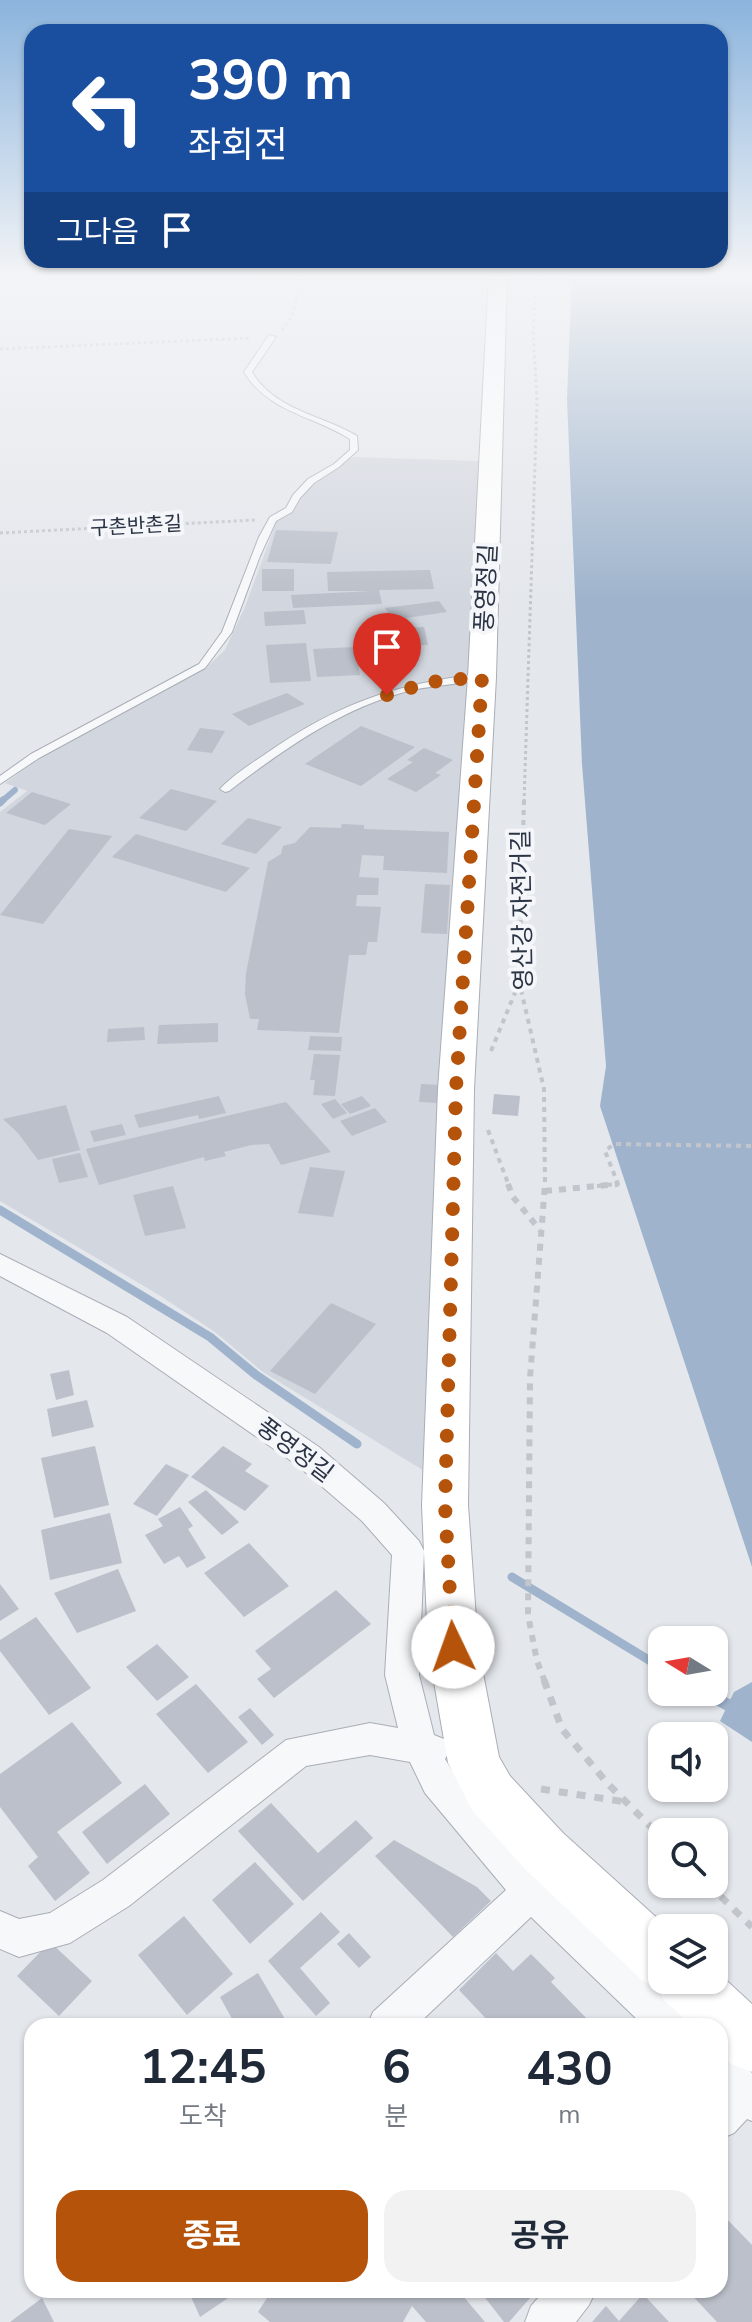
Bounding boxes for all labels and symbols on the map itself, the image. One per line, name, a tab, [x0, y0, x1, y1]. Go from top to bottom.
street label: 구촌반촌길	[89, 510, 183, 542]
street label: 풍영정길	[468, 543, 504, 633]
pin	[353, 613, 421, 695]
street label: 영산강 자전거길	[505, 829, 539, 991]
street label: 풍영정길	[250, 1411, 340, 1489]
position arrow	[411, 1605, 495, 1689]
north arrow	[648, 1626, 728, 1706]

